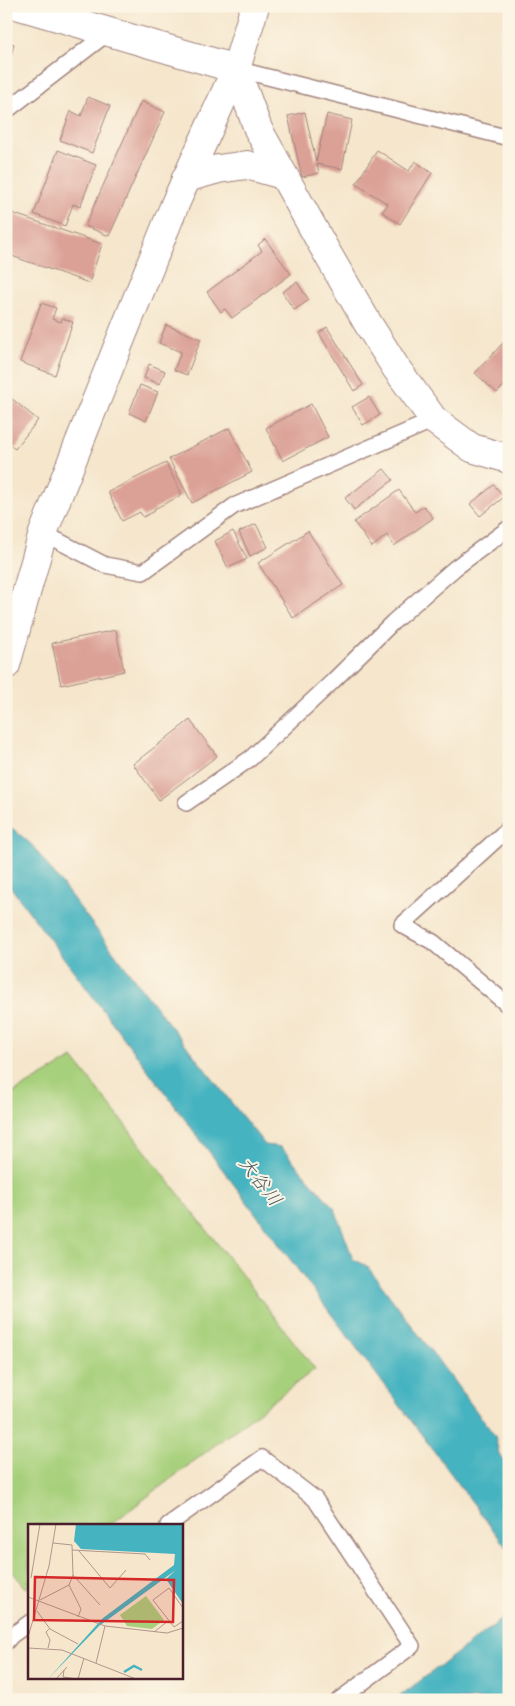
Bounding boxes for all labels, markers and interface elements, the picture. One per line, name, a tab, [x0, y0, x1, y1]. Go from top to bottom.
water label: 大谷川	[233, 1149, 290, 1211]
inset map	[28, 1524, 182, 1678]

